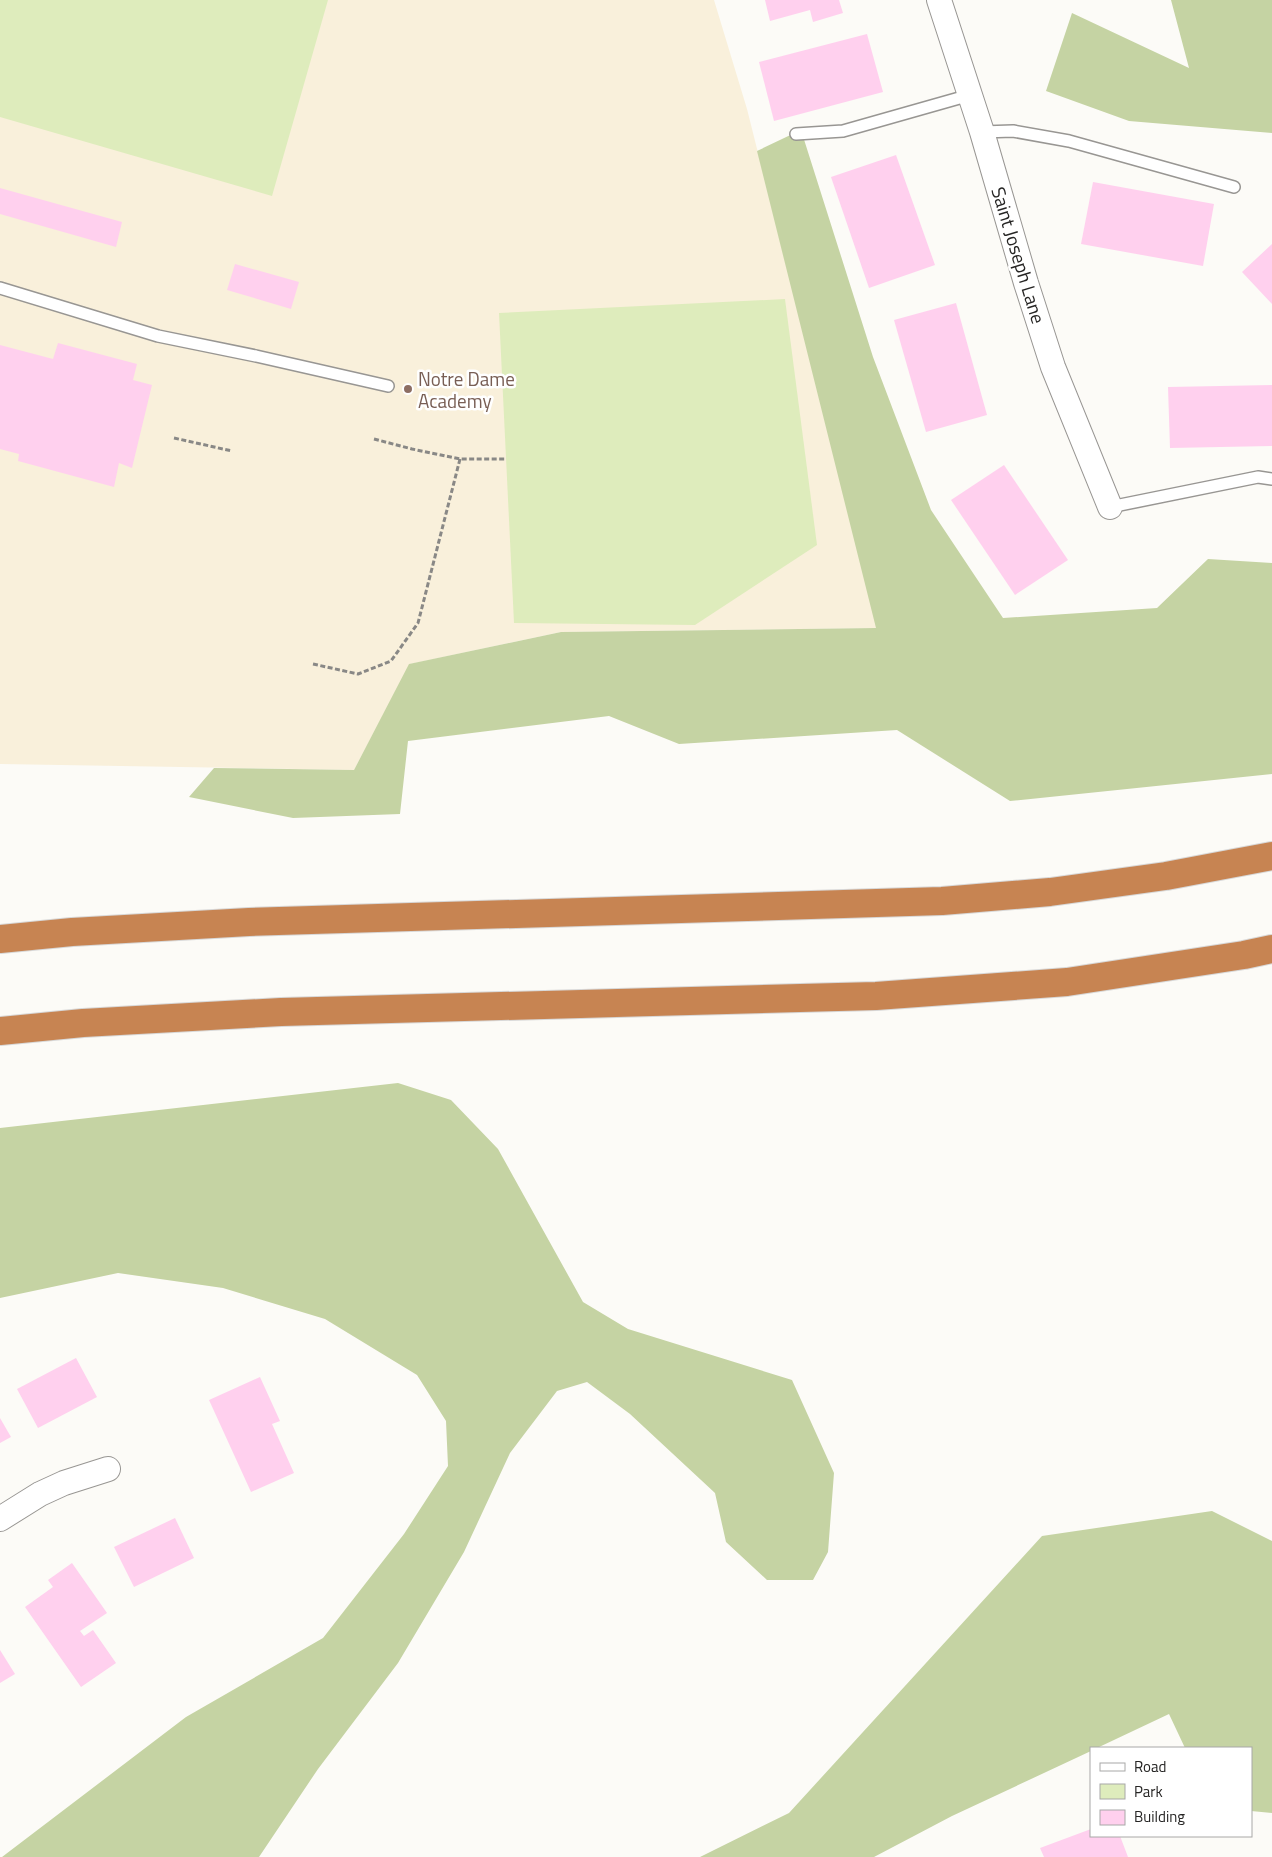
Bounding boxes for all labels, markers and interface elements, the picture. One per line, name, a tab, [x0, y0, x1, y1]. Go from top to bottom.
street label: Saint Joseph Lane	[984, 183, 1054, 327]
place label: Notre Dame Academy	[418, 364, 515, 415]
marker: Notre Dame Academy	[402, 383, 414, 395]
legend	[1090, 1747, 1252, 1837]
text: Road	[1134, 1755, 1166, 1778]
text: Park	[1134, 1780, 1163, 1803]
text: Building	[1134, 1805, 1185, 1828]

